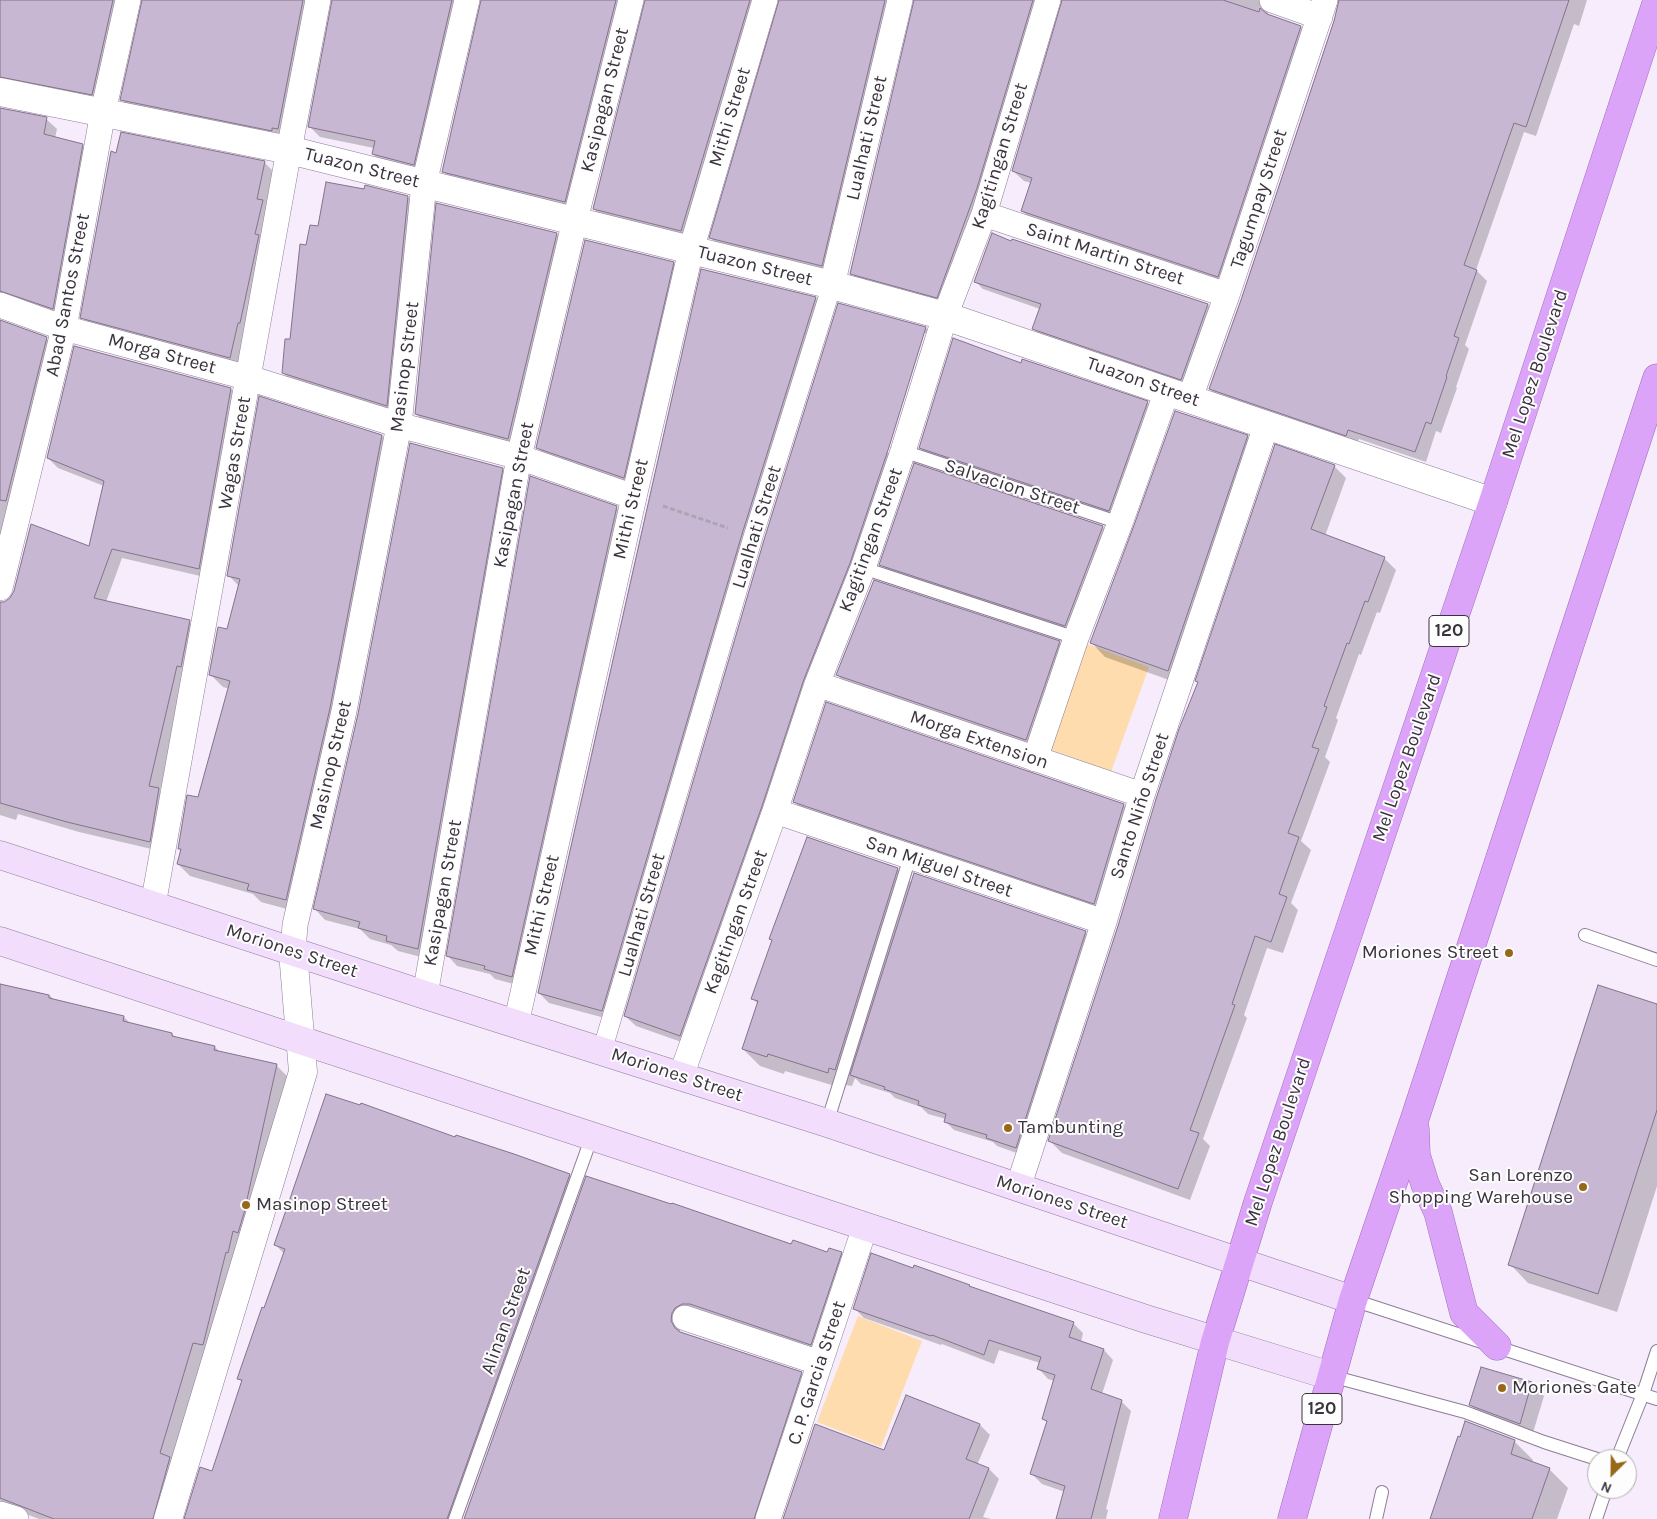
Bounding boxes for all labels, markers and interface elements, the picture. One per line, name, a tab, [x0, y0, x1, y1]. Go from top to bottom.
street label: Kasipagan Street	[576, 25, 634, 175]
street label: Mithi Street	[704, 65, 756, 169]
street label: Lualhati Street	[842, 73, 892, 203]
street label: Kagitingan Street	[967, 80, 1033, 232]
street label: Tagumpay Street	[1226, 126, 1292, 272]
street label: Tuazon Street	[302, 143, 422, 193]
street label: Abad Santos Street	[41, 211, 95, 379]
street label: Saint Martin Street	[1023, 218, 1187, 290]
street label: Tuazon Street	[695, 241, 815, 291]
street label: Mel Lopez Boulevard	[1497, 287, 1573, 461]
street label: Masinop Street	[386, 300, 424, 434]
street label: Morga Street	[105, 329, 219, 379]
street label: Tuazon Street	[1084, 352, 1202, 412]
street label: Wagas Street	[214, 395, 256, 511]
street label: Kasipagan Street	[489, 420, 539, 570]
street label: Salvacion Street	[941, 454, 1083, 520]
street label: Mithi Street	[608, 456, 654, 562]
street label: Lualhati Street	[727, 463, 787, 591]
street label: Kagitingan Street	[834, 465, 908, 615]
road number: 120	[1429, 616, 1469, 646]
street label: Mel Lopez Boulevard	[1368, 671, 1446, 845]
street label: Masinop Street	[305, 698, 357, 832]
street label: Morga Extension	[907, 706, 1051, 774]
street label: Santo Niño Street	[1106, 730, 1174, 882]
street label: Kasipagan Street	[419, 818, 467, 968]
street label: San Miguel Street	[863, 831, 1015, 903]
street label: Kagitingan Street	[699, 847, 773, 997]
street label: Lualhati Street	[613, 851, 671, 979]
street label: Mithi Street	[519, 852, 565, 958]
street label: Moriones Street	[223, 919, 361, 983]
place label: Moriones Street	[1362, 942, 1499, 964]
marker: Moriones Street	[1503, 947, 1515, 959]
street label: Moriones Street	[608, 1043, 746, 1107]
street label: Mel Lopez Boulevard	[1240, 1055, 1316, 1229]
place label: Tambunting	[1018, 1117, 1123, 1139]
marker: Tambunting	[1002, 1122, 1014, 1134]
place label: San Lorenzo Shopping Warehouse	[1389, 1165, 1573, 1209]
street label: Moriones Street	[993, 1170, 1131, 1234]
marker: San Lorenzo Shopping Warehouse	[1577, 1181, 1589, 1193]
place label: Masinop Street	[256, 1194, 388, 1216]
marker: Masinop Street	[240, 1199, 252, 1211]
street label: Alinan Street	[476, 1264, 536, 1378]
street label: C. P. Garcia Street	[783, 1298, 851, 1448]
place label: Moriones Gate	[1512, 1377, 1637, 1399]
marker: Moriones Gate	[1496, 1382, 1508, 1394]
road number: 120	[1302, 1394, 1342, 1425]
north arrow	[1587, 1449, 1637, 1499]
text: N	[1598, 1478, 1614, 1497]

